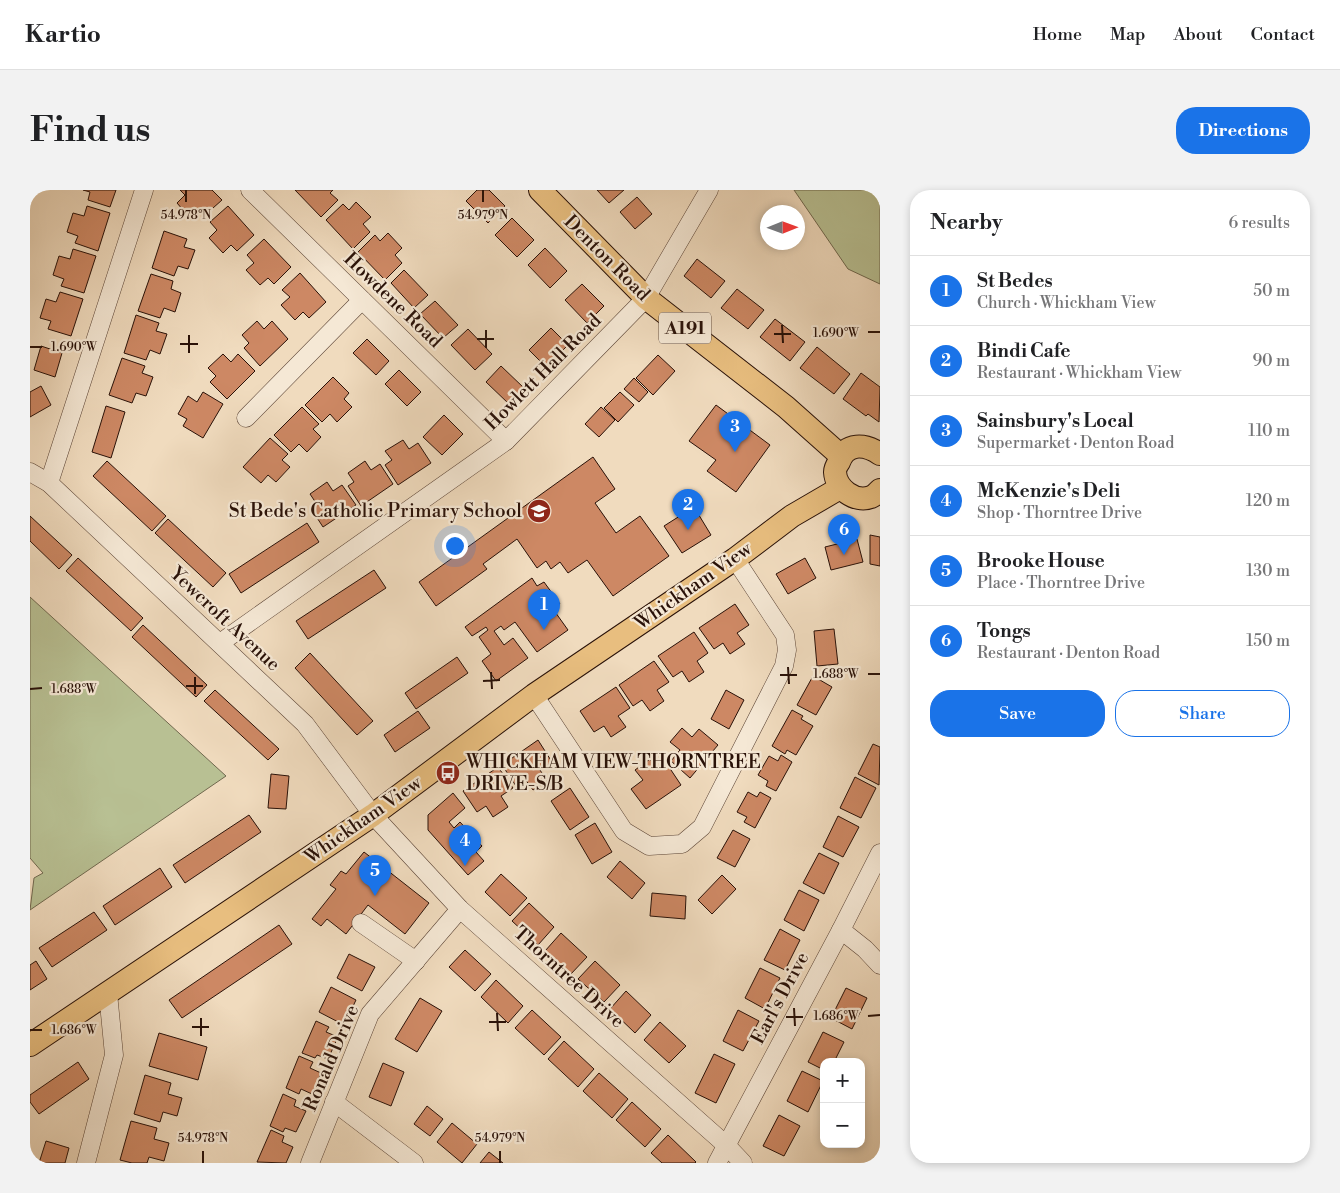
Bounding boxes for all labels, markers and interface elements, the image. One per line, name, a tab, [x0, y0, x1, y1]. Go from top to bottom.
text: Kartio	[25, 20, 101, 50]
text: Home	[1033, 23, 1082, 46]
text: Map	[1110, 23, 1146, 46]
text: About	[1174, 23, 1223, 46]
text: Contact	[1251, 23, 1315, 46]
button: Directions	[1176, 107, 1310, 154]
text: Find us	[30, 109, 150, 152]
north arrow	[760, 205, 805, 250]
text: 54.978°N	[161, 208, 211, 223]
text: 54.979°N	[458, 208, 508, 223]
street label: Denton Road	[559, 210, 655, 306]
text: Nearby	[930, 210, 1003, 236]
text: 6 results	[1229, 213, 1290, 233]
street label: Howdene Road	[339, 247, 447, 353]
text: St Bedes	[977, 269, 1053, 293]
text: 1	[942, 281, 950, 301]
text: 50 m	[1253, 281, 1290, 301]
text: Church · Whickham View	[977, 293, 1156, 313]
street label: Howlett Hall Road	[480, 308, 607, 435]
road number: A191	[659, 312, 711, 344]
text: 1.690°W	[813, 326, 860, 341]
text: Bindi Cafe	[977, 339, 1070, 363]
text: 1.690°W	[51, 340, 98, 355]
text: 2	[941, 351, 951, 371]
text: 90 m	[1252, 351, 1290, 371]
text: Restaurant · Whickham View	[977, 363, 1181, 383]
text: Sainsbury's Local	[977, 409, 1134, 433]
pin: 3	[719, 411, 751, 452]
text: 3	[941, 421, 951, 441]
text: 110 m	[1248, 421, 1290, 441]
text: Supermarket · Denton Road	[977, 433, 1174, 453]
text: McKenzie's Deli	[977, 479, 1120, 503]
pin: 2	[672, 489, 704, 530]
text: 4	[941, 491, 951, 511]
text: 120 m	[1246, 491, 1290, 511]
school or university icon: St Bede's Catholic Primary School	[526, 498, 552, 524]
place label: St Bede's Catholic Primary School	[229, 499, 522, 523]
text: Shop · Thorntree Drive	[977, 503, 1142, 523]
pin: 6	[828, 514, 860, 555]
your location	[442, 533, 468, 559]
street label: Whickham View	[629, 536, 757, 636]
text: Brooke House	[977, 549, 1105, 573]
street label: Yewcroft Avenue	[164, 561, 285, 676]
text: 5	[941, 561, 951, 581]
text: 130 m	[1246, 561, 1290, 581]
text: Place · Thorntree Drive	[977, 573, 1145, 593]
pin: 1	[528, 589, 560, 630]
text: Tongs	[977, 619, 1031, 643]
text: 6	[941, 631, 951, 651]
text: 150 m	[1246, 631, 1290, 651]
text: Restaurant · Denton Road	[977, 643, 1160, 663]
text: 1.688°W	[813, 667, 860, 682]
text: 1.688°W	[51, 682, 98, 697]
button: Save	[930, 690, 1105, 737]
button: Share	[1115, 690, 1290, 737]
place label: WHICKHAM VIEW-THORNTREE DRIVE-S/B	[465, 750, 761, 796]
bus stop icon: WHICKHAM VIEW-THORNTREE DRIVE-S/B	[435, 760, 461, 786]
street label: Whickham View	[299, 770, 427, 870]
pin: 4	[449, 825, 481, 866]
pin: 5	[359, 855, 391, 896]
street label: Thorntree Drive	[509, 921, 629, 1033]
street label: Earl's Drive	[746, 948, 814, 1048]
street label: Ronald Drive	[298, 1001, 364, 1115]
text: 1.686°W	[813, 1009, 860, 1024]
text: 1.686°W	[51, 1023, 98, 1038]
map controls	[820, 1058, 865, 1148]
button: +	[820, 1058, 865, 1103]
button: −	[820, 1103, 865, 1148]
text: 54.978°N	[178, 1131, 228, 1146]
text: 54.979°N	[475, 1131, 525, 1146]

